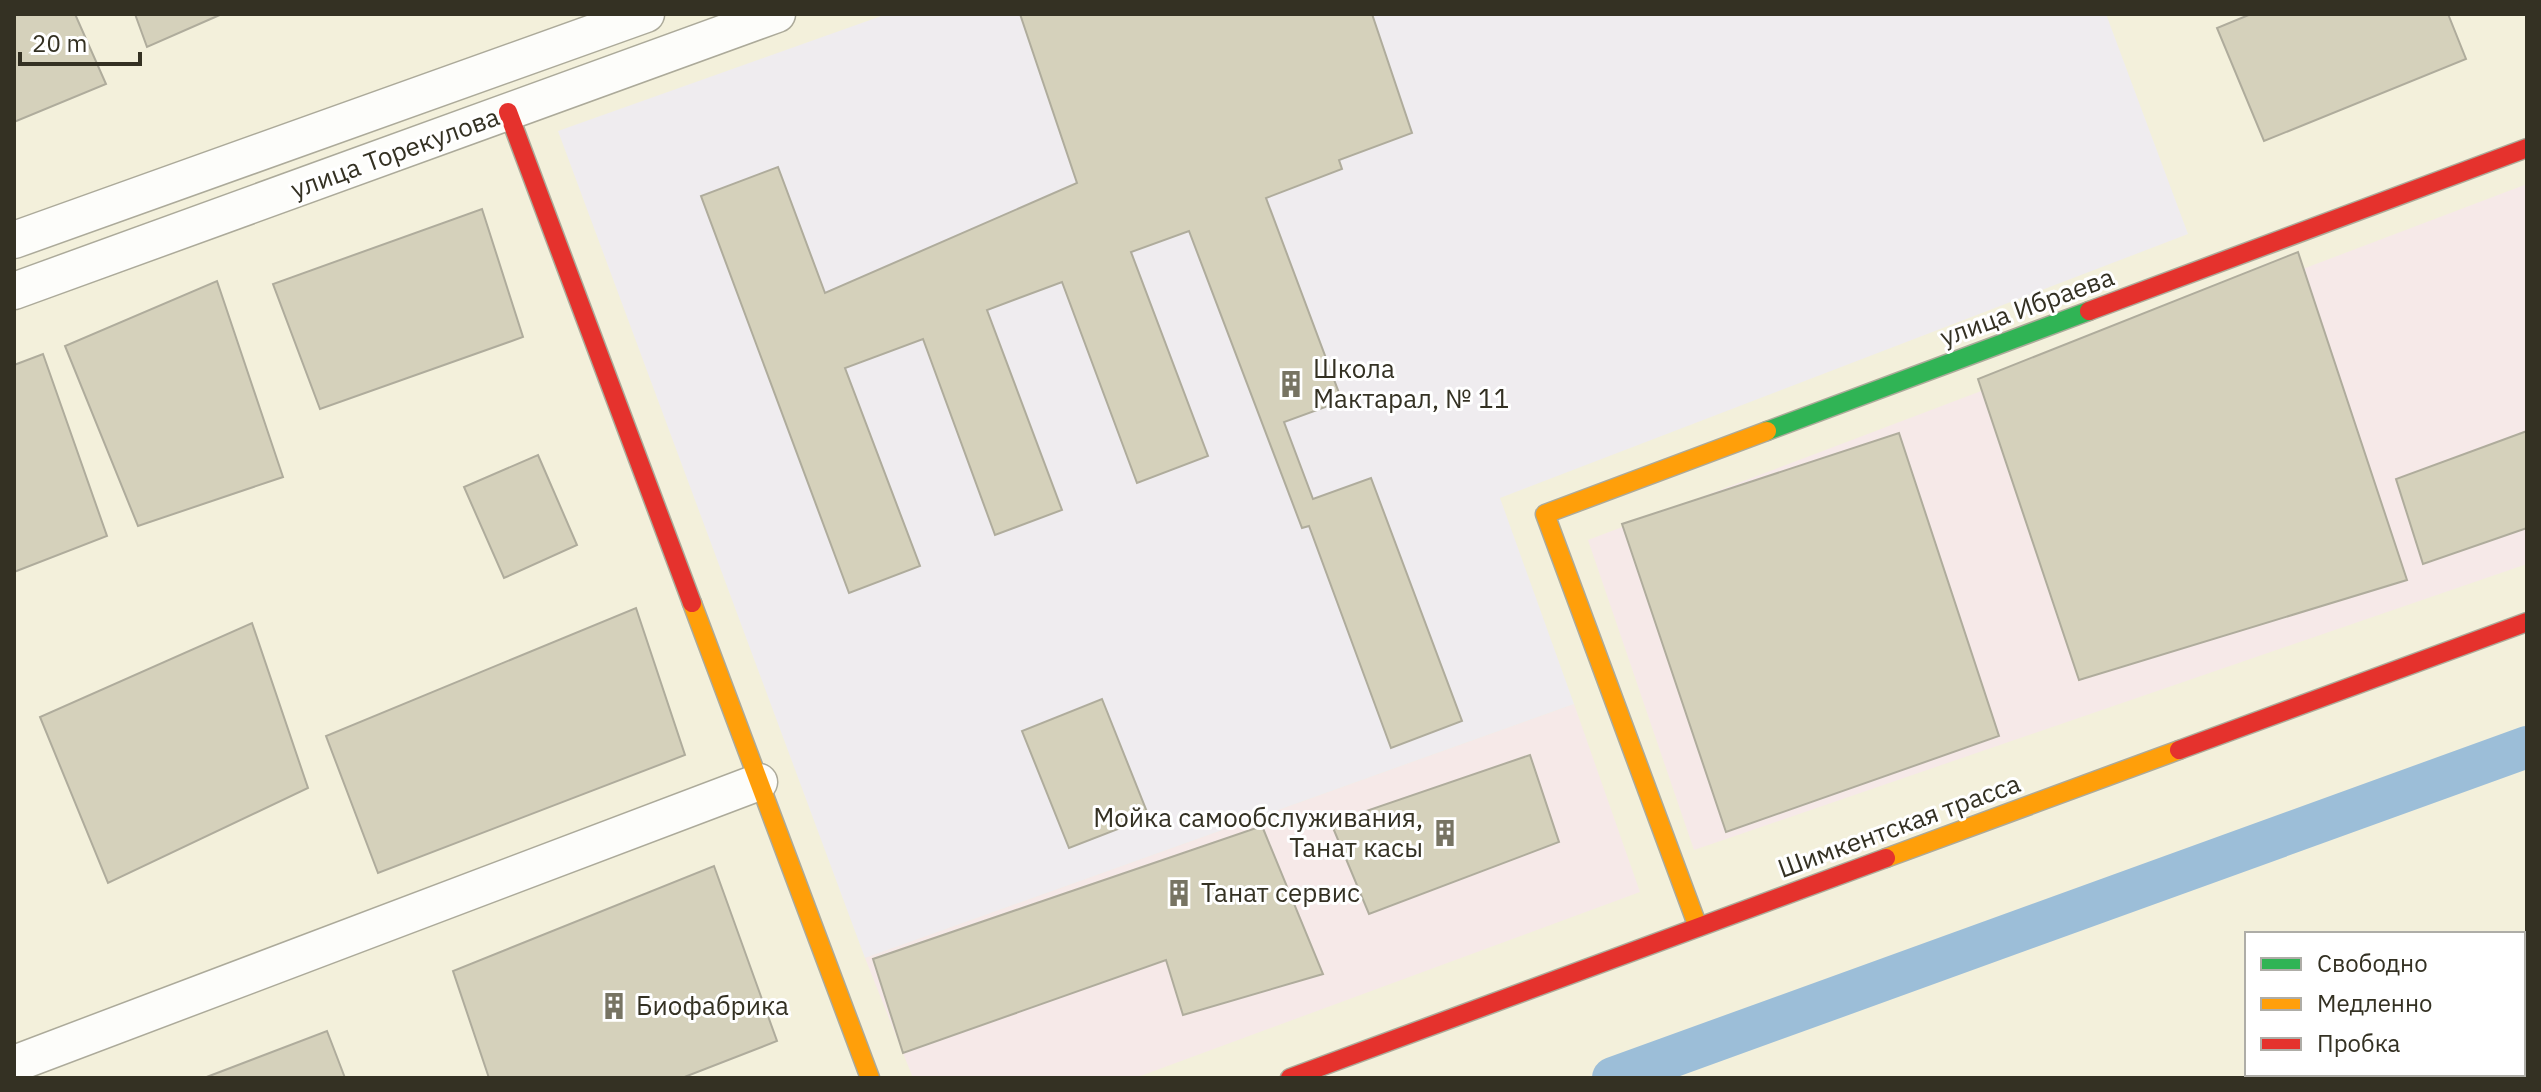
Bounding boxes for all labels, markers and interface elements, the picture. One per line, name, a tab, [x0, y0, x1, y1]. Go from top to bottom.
scale bar	[20, 16, 140, 66]
text: 20 m	[32, 27, 87, 59]
street label: улица Торекулова	[286, 98, 504, 206]
street label: улица Ибраева	[1935, 259, 2118, 353]
place label: Школа Мактарал, № 11	[1313, 351, 1509, 415]
building icon: Школа Мактарал, № 11	[1276, 369, 1306, 399]
street label: Шимкентская трасса	[1773, 765, 2025, 885]
place label: Мойка самообслуживания, Танат касы	[1093, 800, 1423, 864]
building icon: Мойка самообслуживания, Танат касы	[1430, 818, 1460, 848]
place label: Танат сервис	[1201, 875, 1360, 909]
building icon: Танат сервис	[1164, 878, 1194, 908]
legend	[2245, 932, 2525, 1076]
text: Свободно	[2317, 947, 2428, 979]
text: Медленно	[2317, 987, 2433, 1019]
place label: Биофабрика	[636, 988, 789, 1022]
building icon: Биофабрика	[599, 991, 629, 1021]
text: Пробка	[2317, 1027, 2401, 1059]

